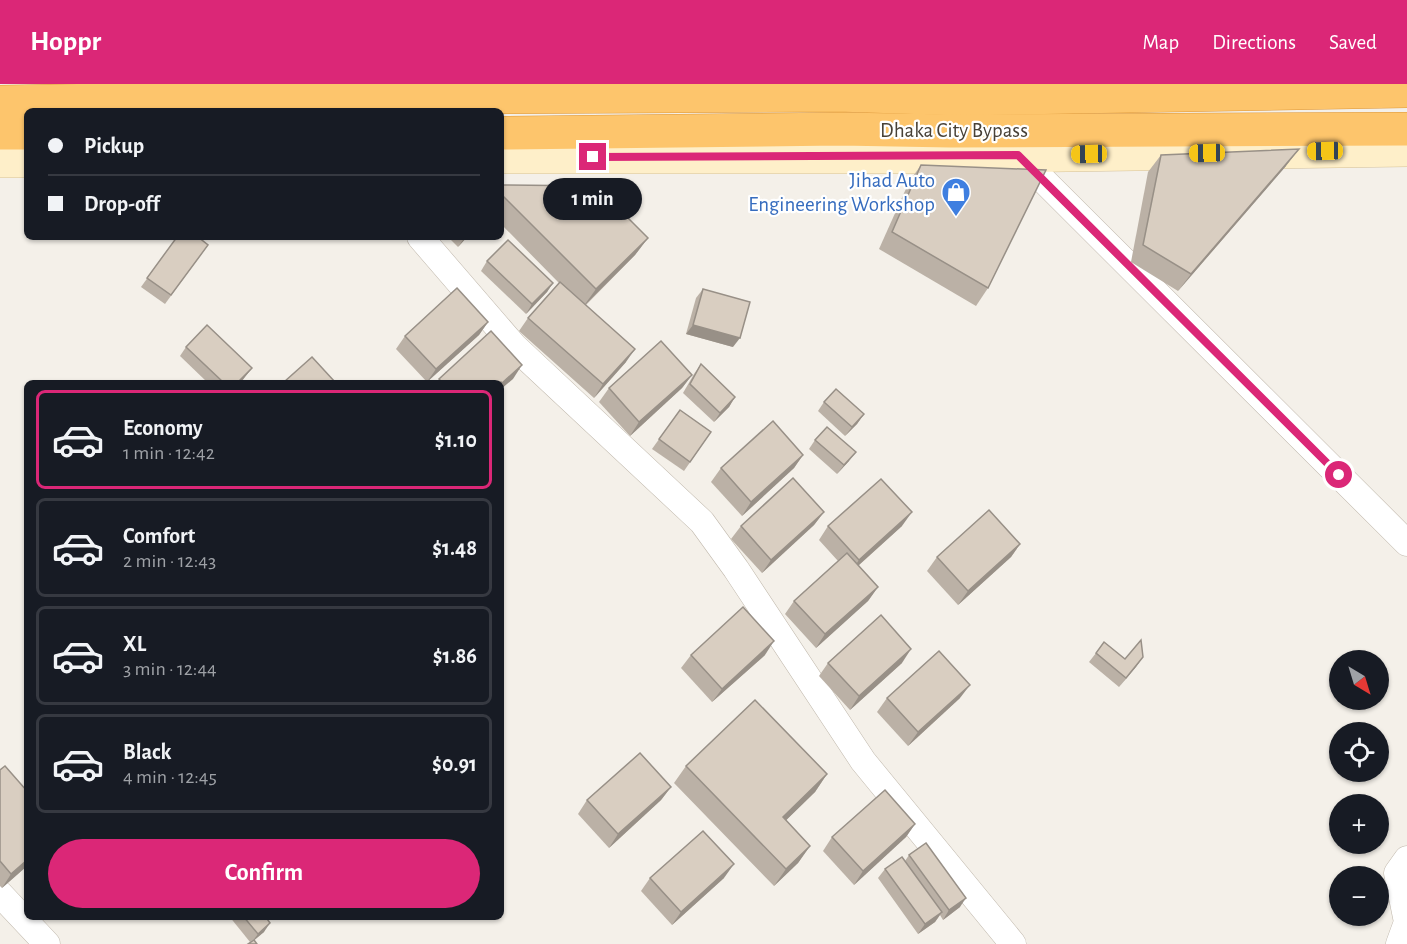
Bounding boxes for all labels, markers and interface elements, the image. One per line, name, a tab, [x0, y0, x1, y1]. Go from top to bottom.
text: Hoppr	[30, 28, 101, 56]
text: Map	[1143, 32, 1179, 53]
text: Directions	[1212, 32, 1296, 53]
text: Saved	[1329, 32, 1377, 53]
street label: Dhaka City Bypass	[880, 120, 1028, 141]
text: Pickup	[84, 135, 144, 157]
car	[1307, 142, 1343, 160]
route end	[579, 143, 606, 170]
car	[1189, 144, 1225, 162]
car	[1071, 145, 1107, 163]
place label: Jihad Auto Engineering Workshop	[748, 170, 935, 215]
shop icon: Jihad Auto Engineering Workshop	[940, 176, 972, 218]
callout: 1 min	[544, 178, 642, 220]
text: 1 min	[571, 189, 614, 209]
text: Drop-off	[84, 193, 160, 215]
icon: car	[51, 413, 105, 467]
text: Economy	[123, 417, 203, 439]
text: $1.10	[435, 429, 477, 451]
text: 1 min · 12:42	[123, 443, 215, 463]
route start	[1325, 461, 1352, 488]
icon: car	[51, 521, 105, 575]
text: Comfort	[123, 525, 195, 547]
text: $1.48	[432, 537, 477, 559]
text: 2 min · 12:43	[123, 551, 216, 571]
icon: car	[51, 629, 105, 683]
text: XL	[123, 633, 146, 655]
text: $1.86	[433, 645, 477, 667]
north arrow	[1329, 650, 1389, 710]
map controls	[1329, 650, 1389, 926]
text: 3 min · 12:44	[123, 659, 217, 679]
button: locate	[1329, 722, 1389, 782]
icon: car	[51, 737, 105, 791]
text: Black	[123, 741, 171, 763]
text: $0.91	[432, 753, 477, 775]
text: 4 min · 12:45	[123, 767, 217, 787]
button: +	[1329, 794, 1389, 854]
button: Confirm	[48, 839, 480, 908]
button: −	[1329, 866, 1389, 926]

